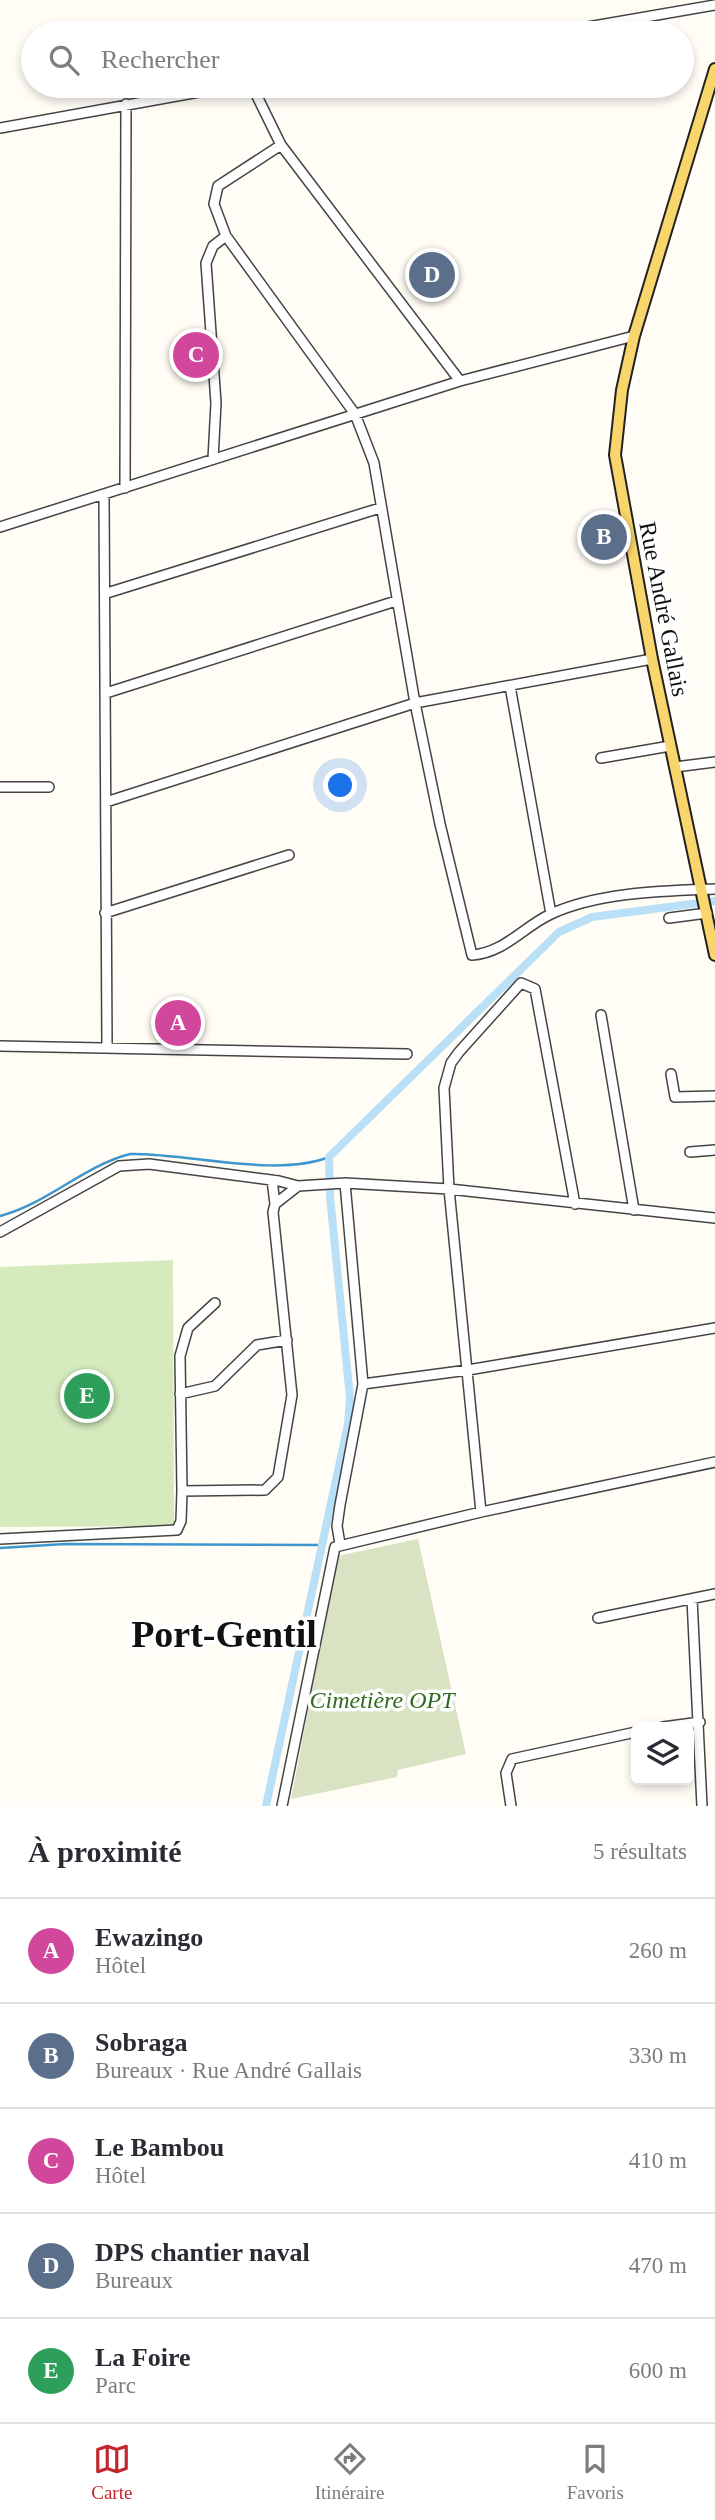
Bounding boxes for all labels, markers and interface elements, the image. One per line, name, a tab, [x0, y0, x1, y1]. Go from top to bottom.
search box	[21, 21, 694, 98]
icon: search	[45, 41, 83, 79]
text: Rechercher	[101, 45, 219, 74]
pin: D	[409, 249, 455, 301]
pin: C	[173, 329, 219, 381]
pin: B	[581, 511, 627, 563]
street label: Rue André Gallais	[634, 519, 694, 699]
your location	[323, 768, 357, 802]
pin: A	[155, 997, 201, 1049]
pin: E	[64, 1370, 110, 1422]
district label: Port-Gentil	[131, 1613, 317, 1655]
park label: Cimetière OPT	[309, 1687, 456, 1713]
map controls	[631, 1722, 694, 1785]
button: layers	[631, 1722, 694, 1785]
text: À proximité	[28, 1835, 182, 1868]
text: 5 résultats	[593, 1839, 687, 1864]
text: Ewazingo	[95, 1923, 203, 1952]
text: A	[43, 1938, 59, 1963]
text: 260 m	[629, 1938, 687, 1963]
text: Hôtel	[95, 1953, 146, 1978]
text: Sobraga	[95, 2028, 187, 2057]
text: B	[43, 2043, 59, 2068]
text: 330 m	[629, 2043, 687, 2068]
text: Bureaux · Rue André Gallais	[95, 2058, 362, 2083]
text: Le Bambou	[95, 2133, 224, 2162]
text: C	[43, 2148, 59, 2173]
text: 410 m	[629, 2148, 687, 2173]
text: Hôtel	[95, 2163, 146, 2188]
text: DPS chantier naval	[95, 2238, 310, 2267]
text: D	[43, 2253, 59, 2278]
text: 470 m	[629, 2253, 687, 2278]
text: Bureaux	[95, 2268, 173, 2293]
text: La Foire	[95, 2343, 191, 2372]
text: E	[43, 2358, 59, 2383]
text: 600 m	[629, 2358, 687, 2383]
text: Parc	[95, 2373, 136, 2398]
tab: Carte	[91, 2440, 132, 2504]
tab: Itinéraire	[315, 2440, 384, 2504]
tab: Favoris	[567, 2440, 624, 2504]

